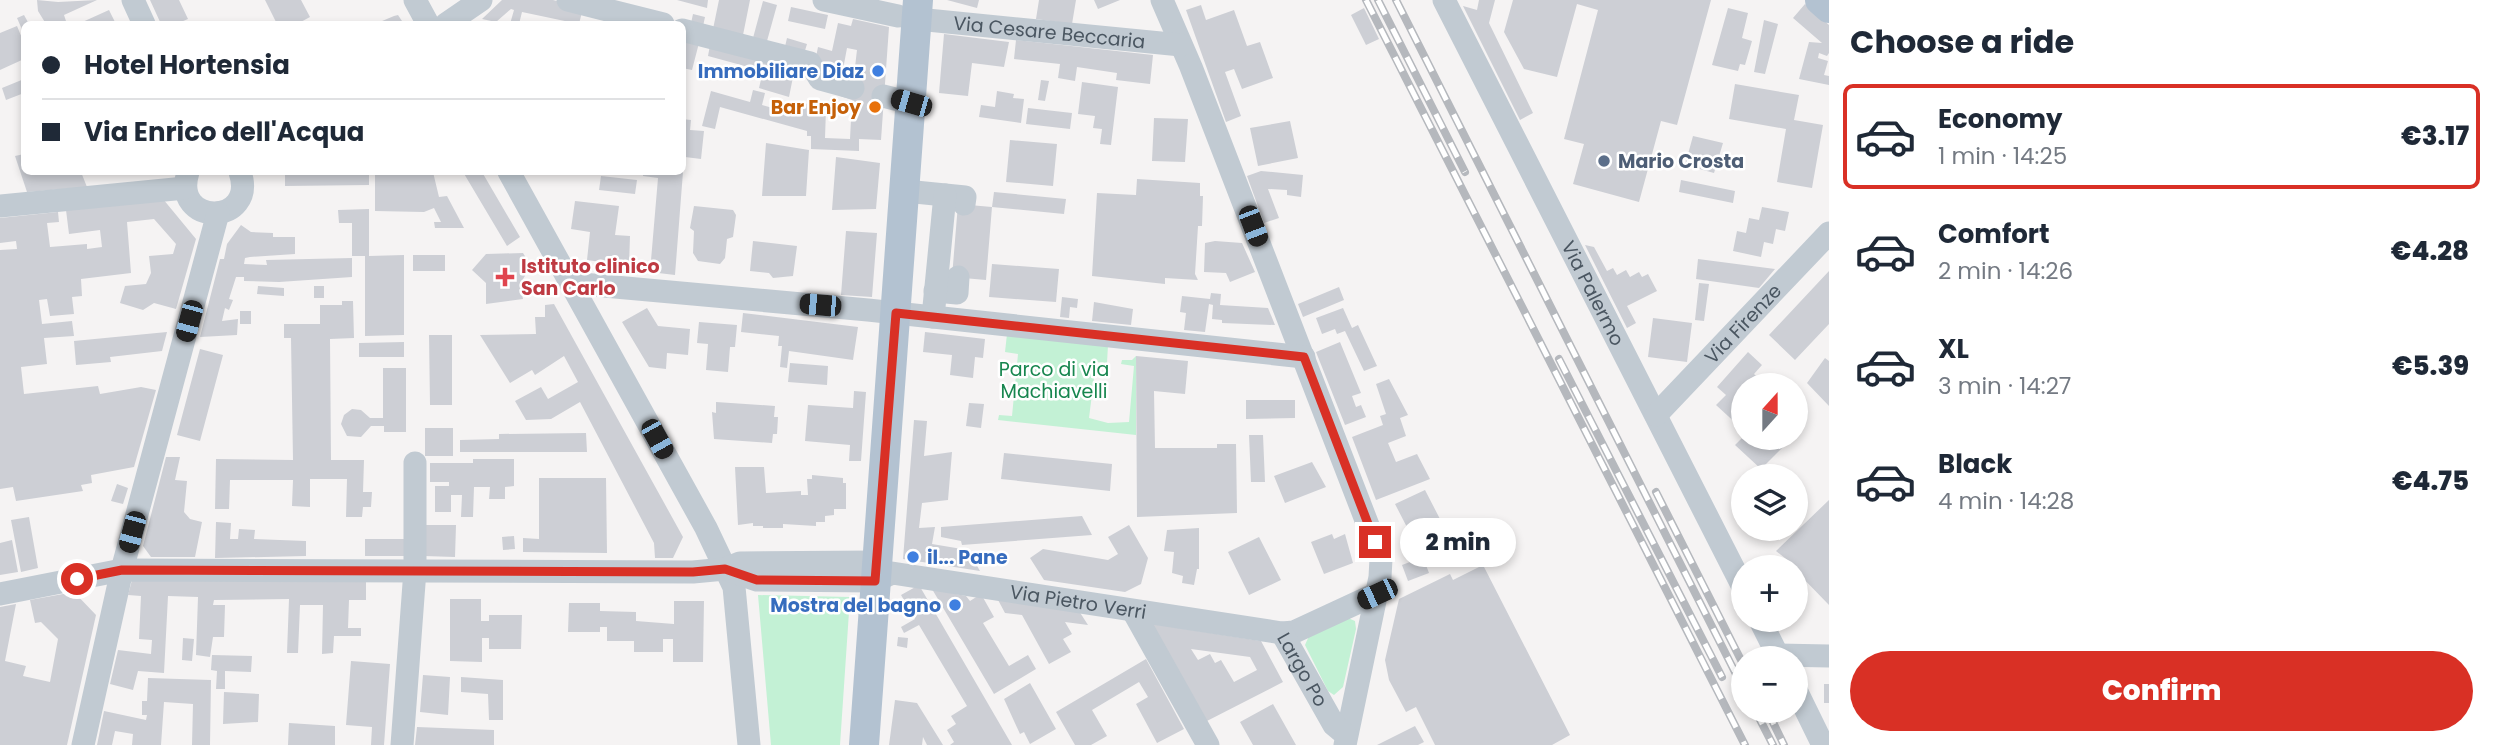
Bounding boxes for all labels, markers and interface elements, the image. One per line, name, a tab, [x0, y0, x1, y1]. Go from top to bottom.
street label: Via Cesare Beccaria	[952, 10, 1147, 55]
text: Choose a ride	[1850, 19, 2074, 64]
text: Hotel Hortensia	[84, 47, 290, 83]
place label: Immobiliare Diaz	[698, 58, 864, 85]
marker: Immobiliare Diaz	[870, 63, 886, 79]
car	[888, 87, 935, 119]
place label: Bar Enjoy	[771, 94, 862, 121]
marker: Bar Enjoy	[867, 99, 883, 115]
text: Economy	[1938, 101, 2062, 137]
icon: car	[1854, 105, 1917, 168]
text: Via Enrico dell'Acqua	[84, 114, 365, 150]
text: €3.17	[2401, 118, 2469, 154]
text: 1 min · 14:25	[1938, 140, 2067, 172]
place label: Mario Crosta	[1618, 148, 1744, 175]
marker: Mario Crosta	[1596, 153, 1612, 169]
car	[1236, 203, 1271, 249]
text: Comfort	[1938, 216, 2050, 252]
icon: car	[1854, 220, 1917, 283]
text: €4.28	[2391, 233, 2469, 269]
street label: Via Palermo	[1555, 236, 1631, 351]
place label: Istituto clinico San Carlo	[521, 253, 660, 302]
text: 2 min · 14:26	[1938, 255, 2073, 287]
marker: Istituto clinico San Carlo	[495, 267, 515, 287]
street label: Via Firenze	[1699, 278, 1788, 370]
car	[799, 293, 842, 317]
car	[174, 298, 205, 344]
text: XL	[1938, 331, 1969, 367]
icon: car	[1854, 335, 1917, 398]
text: €5.39	[2392, 348, 2469, 384]
park label: Parco di via Machiavelli	[999, 356, 1109, 405]
text: 3 min · 14:27	[1938, 370, 2071, 402]
north arrow	[1731, 373, 1808, 450]
map controls	[1731, 373, 1808, 723]
car	[638, 416, 677, 462]
text: Black	[1938, 446, 2012, 482]
icon: car	[1854, 450, 1917, 513]
text: €4.75	[2392, 463, 2469, 499]
button: layers	[1731, 464, 1808, 541]
text: 4 min · 14:28	[1938, 485, 2074, 517]
car	[117, 509, 148, 555]
callout: 2 min	[1400, 518, 1515, 566]
route end	[1359, 526, 1391, 558]
text: 2 min	[1426, 526, 1490, 558]
place label: il... Pane	[927, 544, 1008, 571]
marker: il... Pane	[905, 549, 921, 565]
button: +	[1731, 555, 1808, 632]
route start	[61, 563, 93, 595]
car	[1354, 576, 1401, 612]
street label: Via Pietro Verri	[1008, 578, 1148, 626]
place label: Mostra del bagno	[770, 592, 941, 619]
marker: Mostra del bagno	[947, 597, 963, 613]
street label: Largo Po	[1270, 628, 1334, 712]
button: −	[1731, 646, 1808, 723]
button: Confirm	[1850, 651, 2473, 731]

